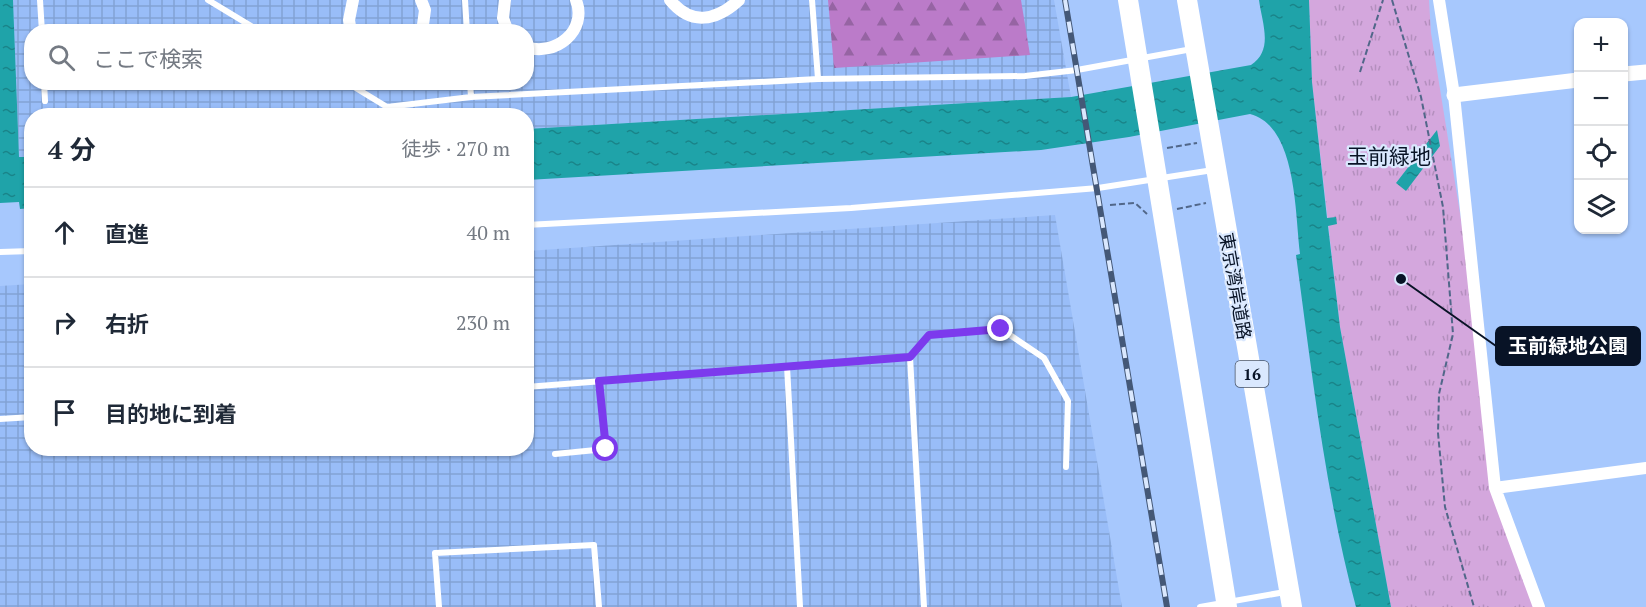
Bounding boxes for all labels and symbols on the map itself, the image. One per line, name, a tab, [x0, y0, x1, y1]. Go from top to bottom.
district label: 玉前緑地	[1347, 142, 1431, 170]
street label: 東京湾岸道路	[1215, 231, 1257, 341]
route end	[987, 315, 1013, 341]
callout: 玉前緑地公園	[1496, 327, 1640, 365]
text: 玉前緑地公園	[1508, 332, 1628, 359]
road number: 16	[1236, 361, 1268, 387]
route start	[592, 435, 618, 461]

